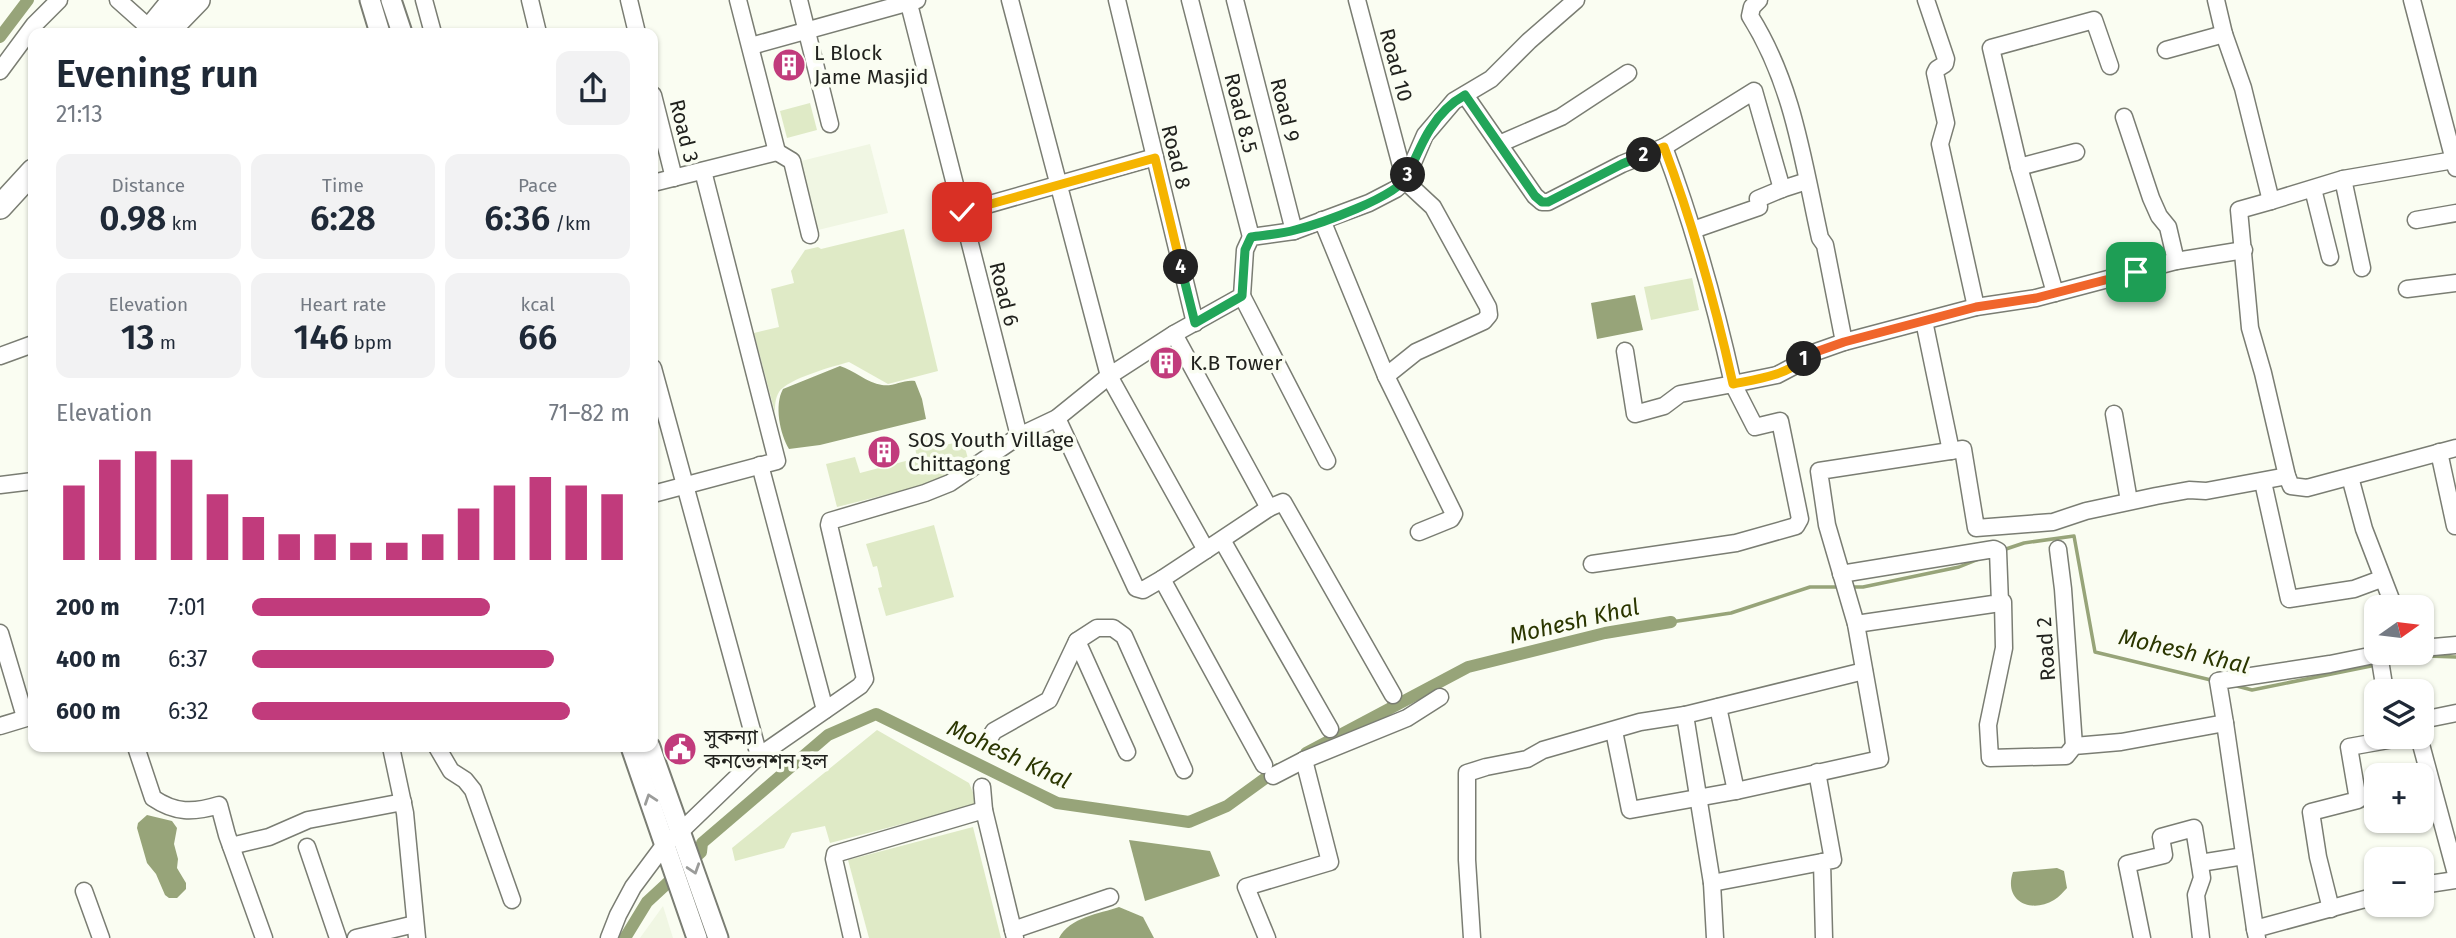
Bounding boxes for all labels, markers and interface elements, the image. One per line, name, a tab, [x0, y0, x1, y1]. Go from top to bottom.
street label: Road 10	[1374, 26, 1418, 104]
place label: L Block Jame Masjid	[814, 40, 929, 90]
building icon: L Block Jame Masjid	[770, 46, 808, 84]
text: Evening run	[56, 51, 259, 97]
button: share	[556, 51, 630, 125]
street label: Road 8.5	[1219, 70, 1263, 156]
street label: Road 9	[1265, 75, 1305, 145]
street label: Road 3	[664, 97, 704, 165]
text: 21:13	[56, 100, 103, 128]
street label: Road 8	[1155, 122, 1197, 192]
pin: 2	[1626, 138, 1662, 172]
text: 2	[1639, 143, 1648, 166]
pin: 3	[1390, 158, 1426, 192]
text: 3	[1403, 163, 1412, 186]
text: Distance	[111, 174, 185, 197]
text: Time	[322, 174, 364, 197]
text: Pace	[518, 174, 557, 197]
pin	[932, 182, 992, 242]
icon: check	[943, 193, 981, 231]
text: 0.98	[99, 197, 166, 239]
text: 6:28	[310, 197, 376, 239]
text: 6:36	[484, 197, 550, 239]
text: km	[166, 212, 197, 235]
text: /km	[550, 212, 591, 235]
pin	[2106, 242, 2166, 302]
pin: 4	[1164, 250, 1198, 284]
icon: arrive	[2117, 253, 2155, 291]
text: 4	[1175, 255, 1186, 278]
street label: Road 6	[984, 259, 1024, 329]
text: Elevation	[109, 293, 188, 316]
text: Heart rate	[300, 293, 386, 316]
text: kcal	[521, 293, 555, 316]
text: 13	[121, 316, 155, 358]
text: 146	[294, 316, 349, 358]
text: 66	[518, 316, 557, 358]
text: m	[155, 331, 176, 354]
text: bpm	[349, 331, 392, 354]
pin: 1	[1786, 342, 1822, 376]
building icon: K.B Tower	[1147, 344, 1185, 382]
text: 1	[1799, 347, 1808, 370]
place label: K.B Tower	[1190, 350, 1282, 376]
text: Elevation	[56, 399, 152, 427]
text: 71–82 m	[549, 399, 630, 427]
place label: SOS Youth Village Chittagong	[908, 427, 1074, 477]
building icon: SOS Youth Village Chittagong	[865, 433, 903, 471]
water label: Mohesh Khal	[1506, 592, 1642, 650]
text: 200 m	[56, 593, 120, 621]
text: 7:01	[168, 593, 206, 621]
north arrow	[2364, 595, 2434, 665]
map controls	[2364, 595, 2434, 917]
street label: Road 2	[2031, 616, 2061, 682]
water label: Mohesh Khal	[2116, 622, 2252, 680]
text: 400 m	[56, 645, 121, 673]
text: 6:37	[168, 645, 208, 673]
button: layers	[2364, 679, 2434, 749]
text: 600 m	[56, 697, 121, 725]
text: 6:32	[168, 697, 209, 725]
water label: Mohesh Khal	[943, 713, 1075, 795]
place label: সুকন্যা কনভেনশন হল	[703, 724, 828, 774]
public building icon: সুকন্যা কনভেনশন হল	[661, 730, 699, 768]
button: +	[2364, 763, 2434, 833]
one-way arrow	[644, 794, 658, 806]
button: −	[2364, 847, 2434, 917]
one-way arrow	[686, 863, 700, 875]

